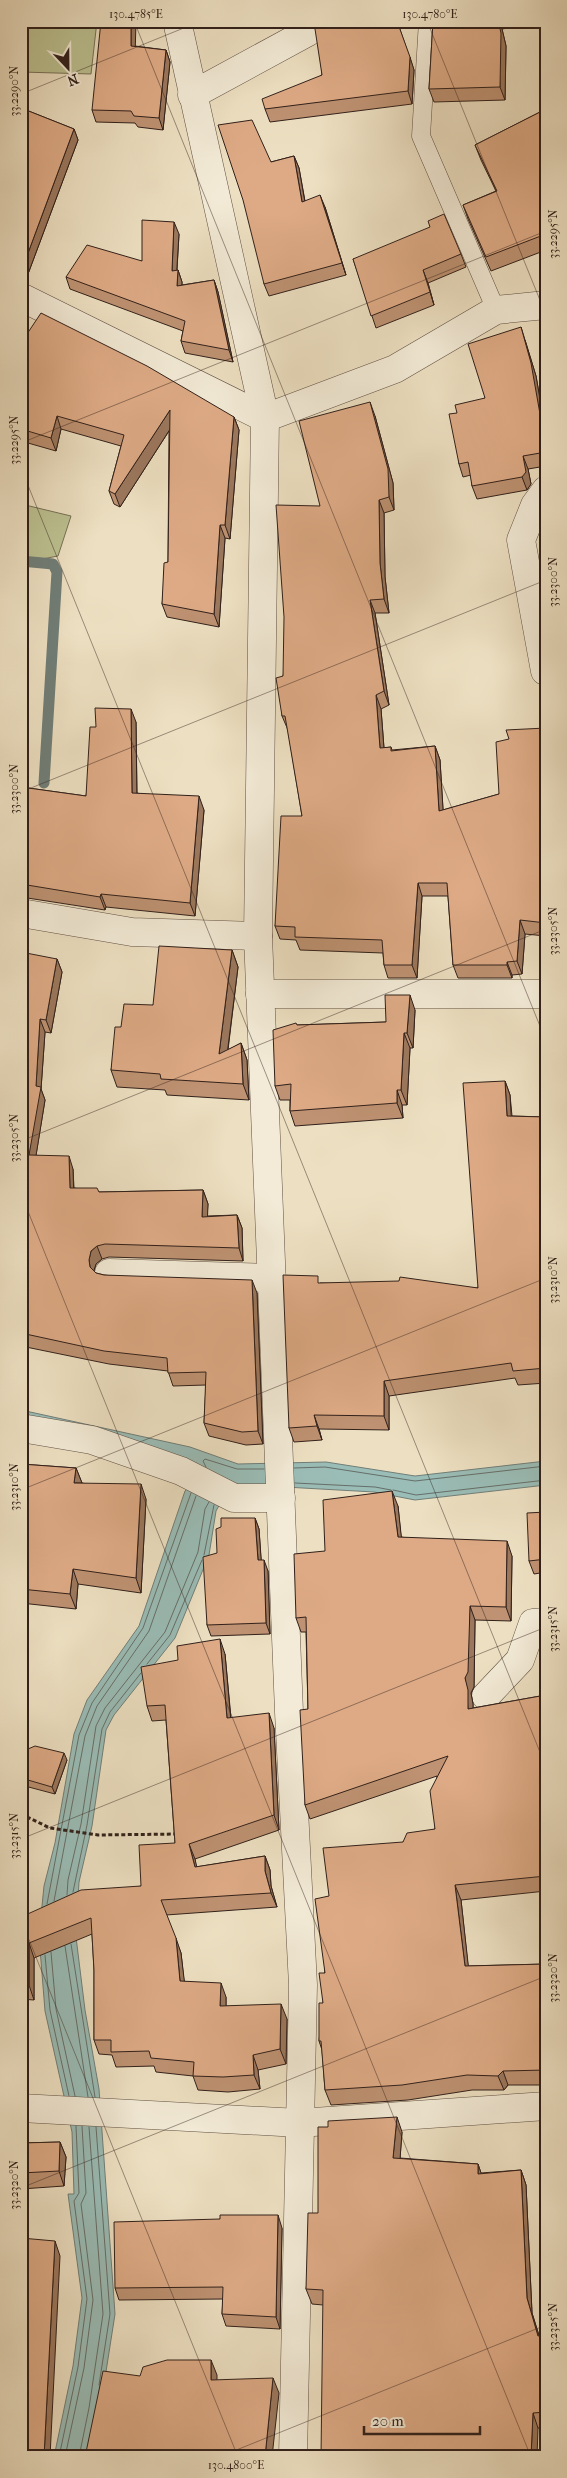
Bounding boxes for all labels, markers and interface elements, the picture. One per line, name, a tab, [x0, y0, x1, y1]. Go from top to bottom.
text: 130.4785°E	[109, 7, 163, 21]
text: 130.4780°E	[402, 7, 458, 21]
north arrow	[42, 42, 92, 92]
text: 33.2290°N	[7, 66, 21, 116]
text: N	[64, 70, 81, 90]
text: 33.2295°N	[546, 209, 560, 259]
text: 33.2295°N	[7, 415, 21, 465]
text: 33.2300°N	[546, 557, 560, 607]
text: 33.2300°N	[7, 764, 21, 814]
text: 33.2305°N	[546, 907, 560, 955]
text: 33.2305°N	[7, 1114, 21, 1162]
text: 33.2310°N	[546, 1256, 560, 1304]
text: 33.2310°N	[7, 1463, 21, 1511]
text: 33.2315°N	[546, 1606, 560, 1652]
text: 33.2315°N	[7, 1813, 21, 1859]
text: 33.2320°N	[546, 1953, 560, 2003]
text: 33.2320°N	[7, 2160, 21, 2210]
text: 33.2325°N	[546, 2303, 560, 2351]
scale bar	[364, 2403, 481, 2435]
text: 20 m	[372, 2412, 404, 2430]
text: 130.4800°E	[208, 2458, 264, 2472]

